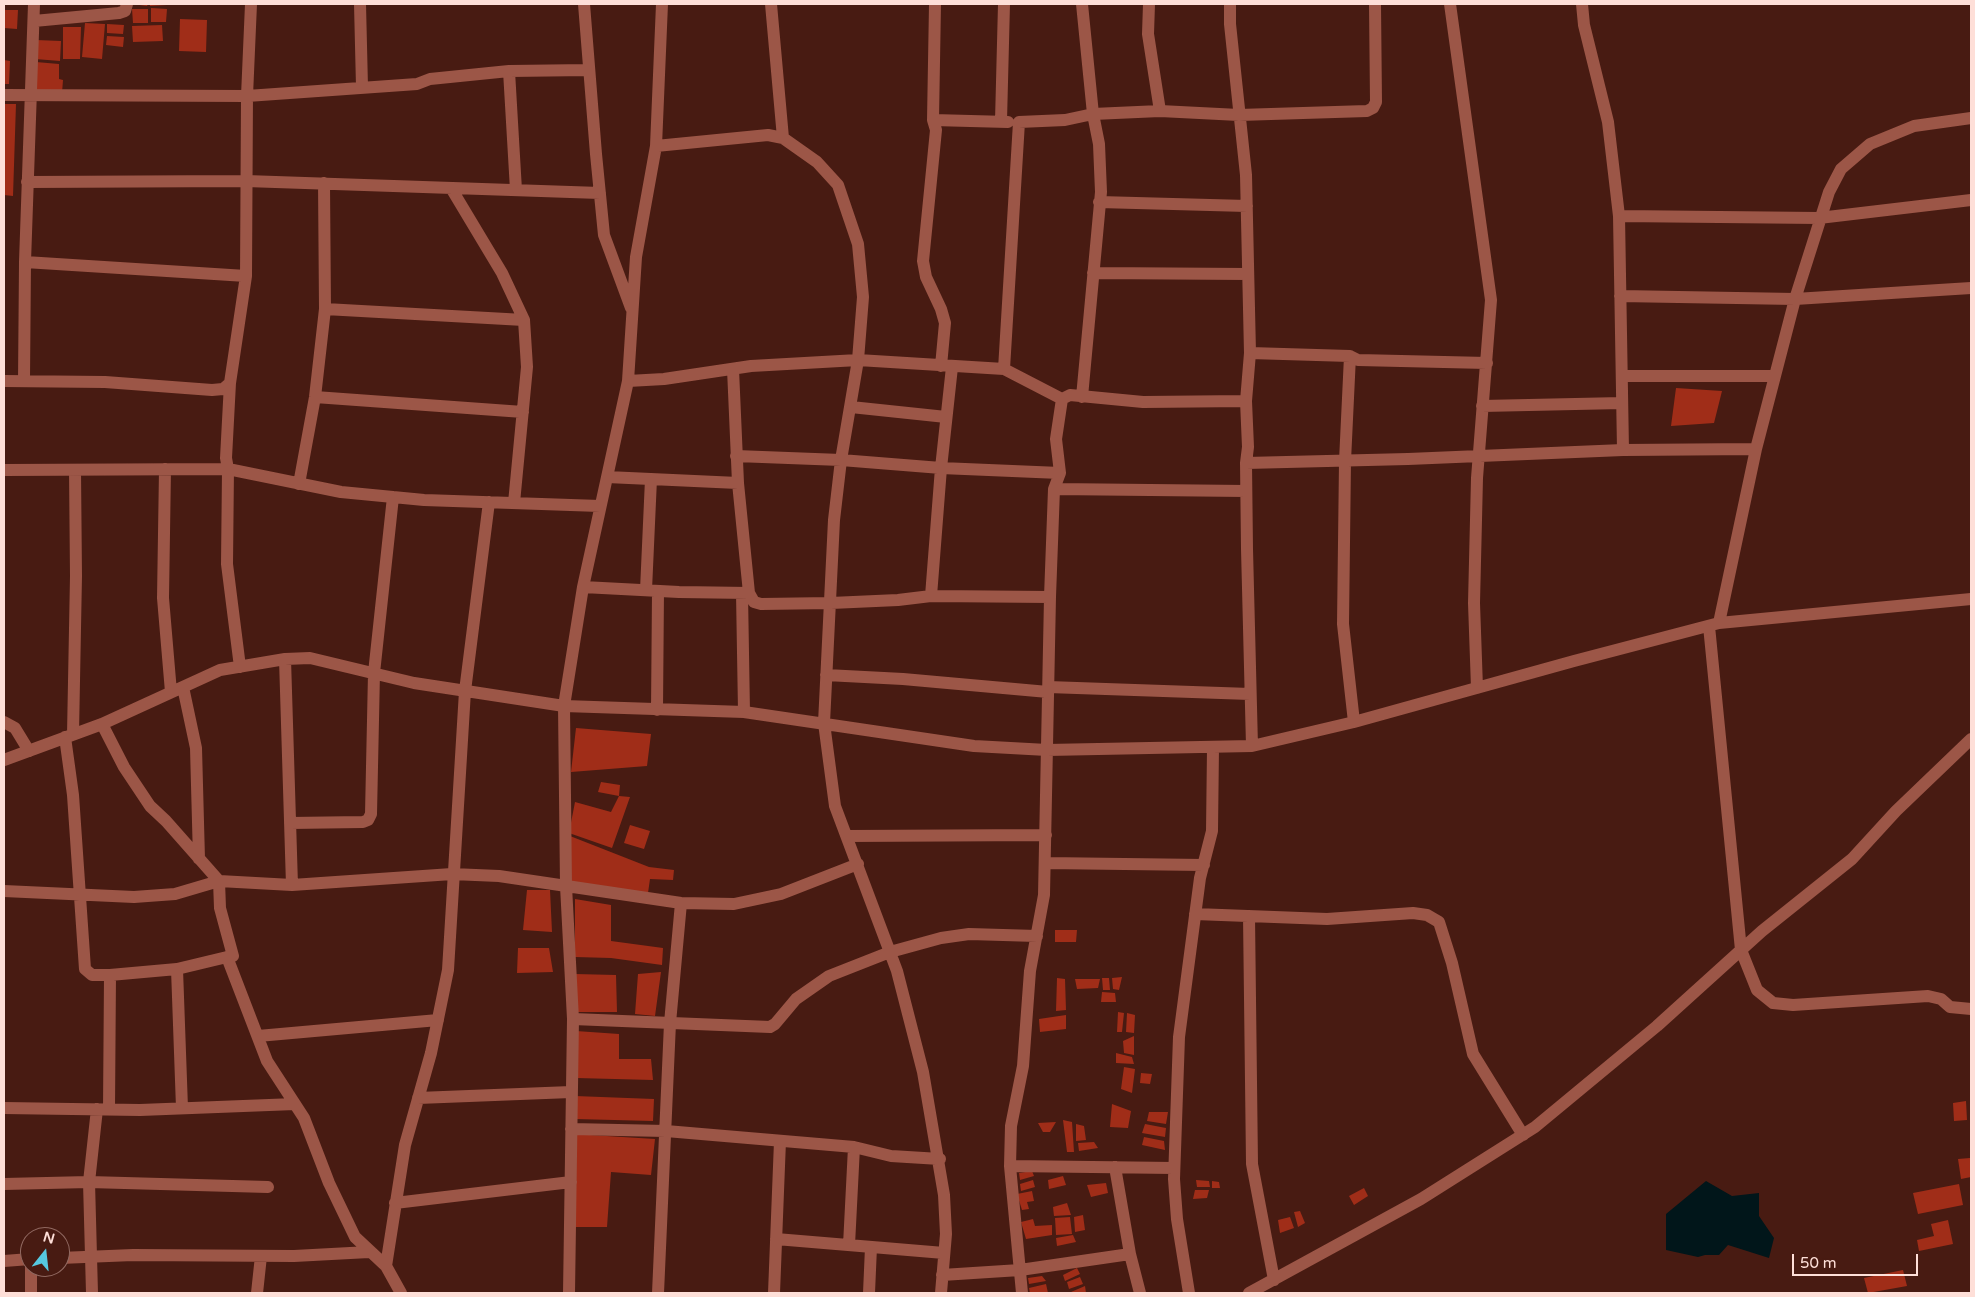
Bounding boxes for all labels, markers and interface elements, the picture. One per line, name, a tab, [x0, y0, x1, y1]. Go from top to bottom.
north arrow	[20, 1227, 70, 1277]
text: N	[41, 1228, 57, 1248]
scale bar	[1795, 1244, 1921, 1276]
text: 50 m	[1800, 1254, 1837, 1272]

